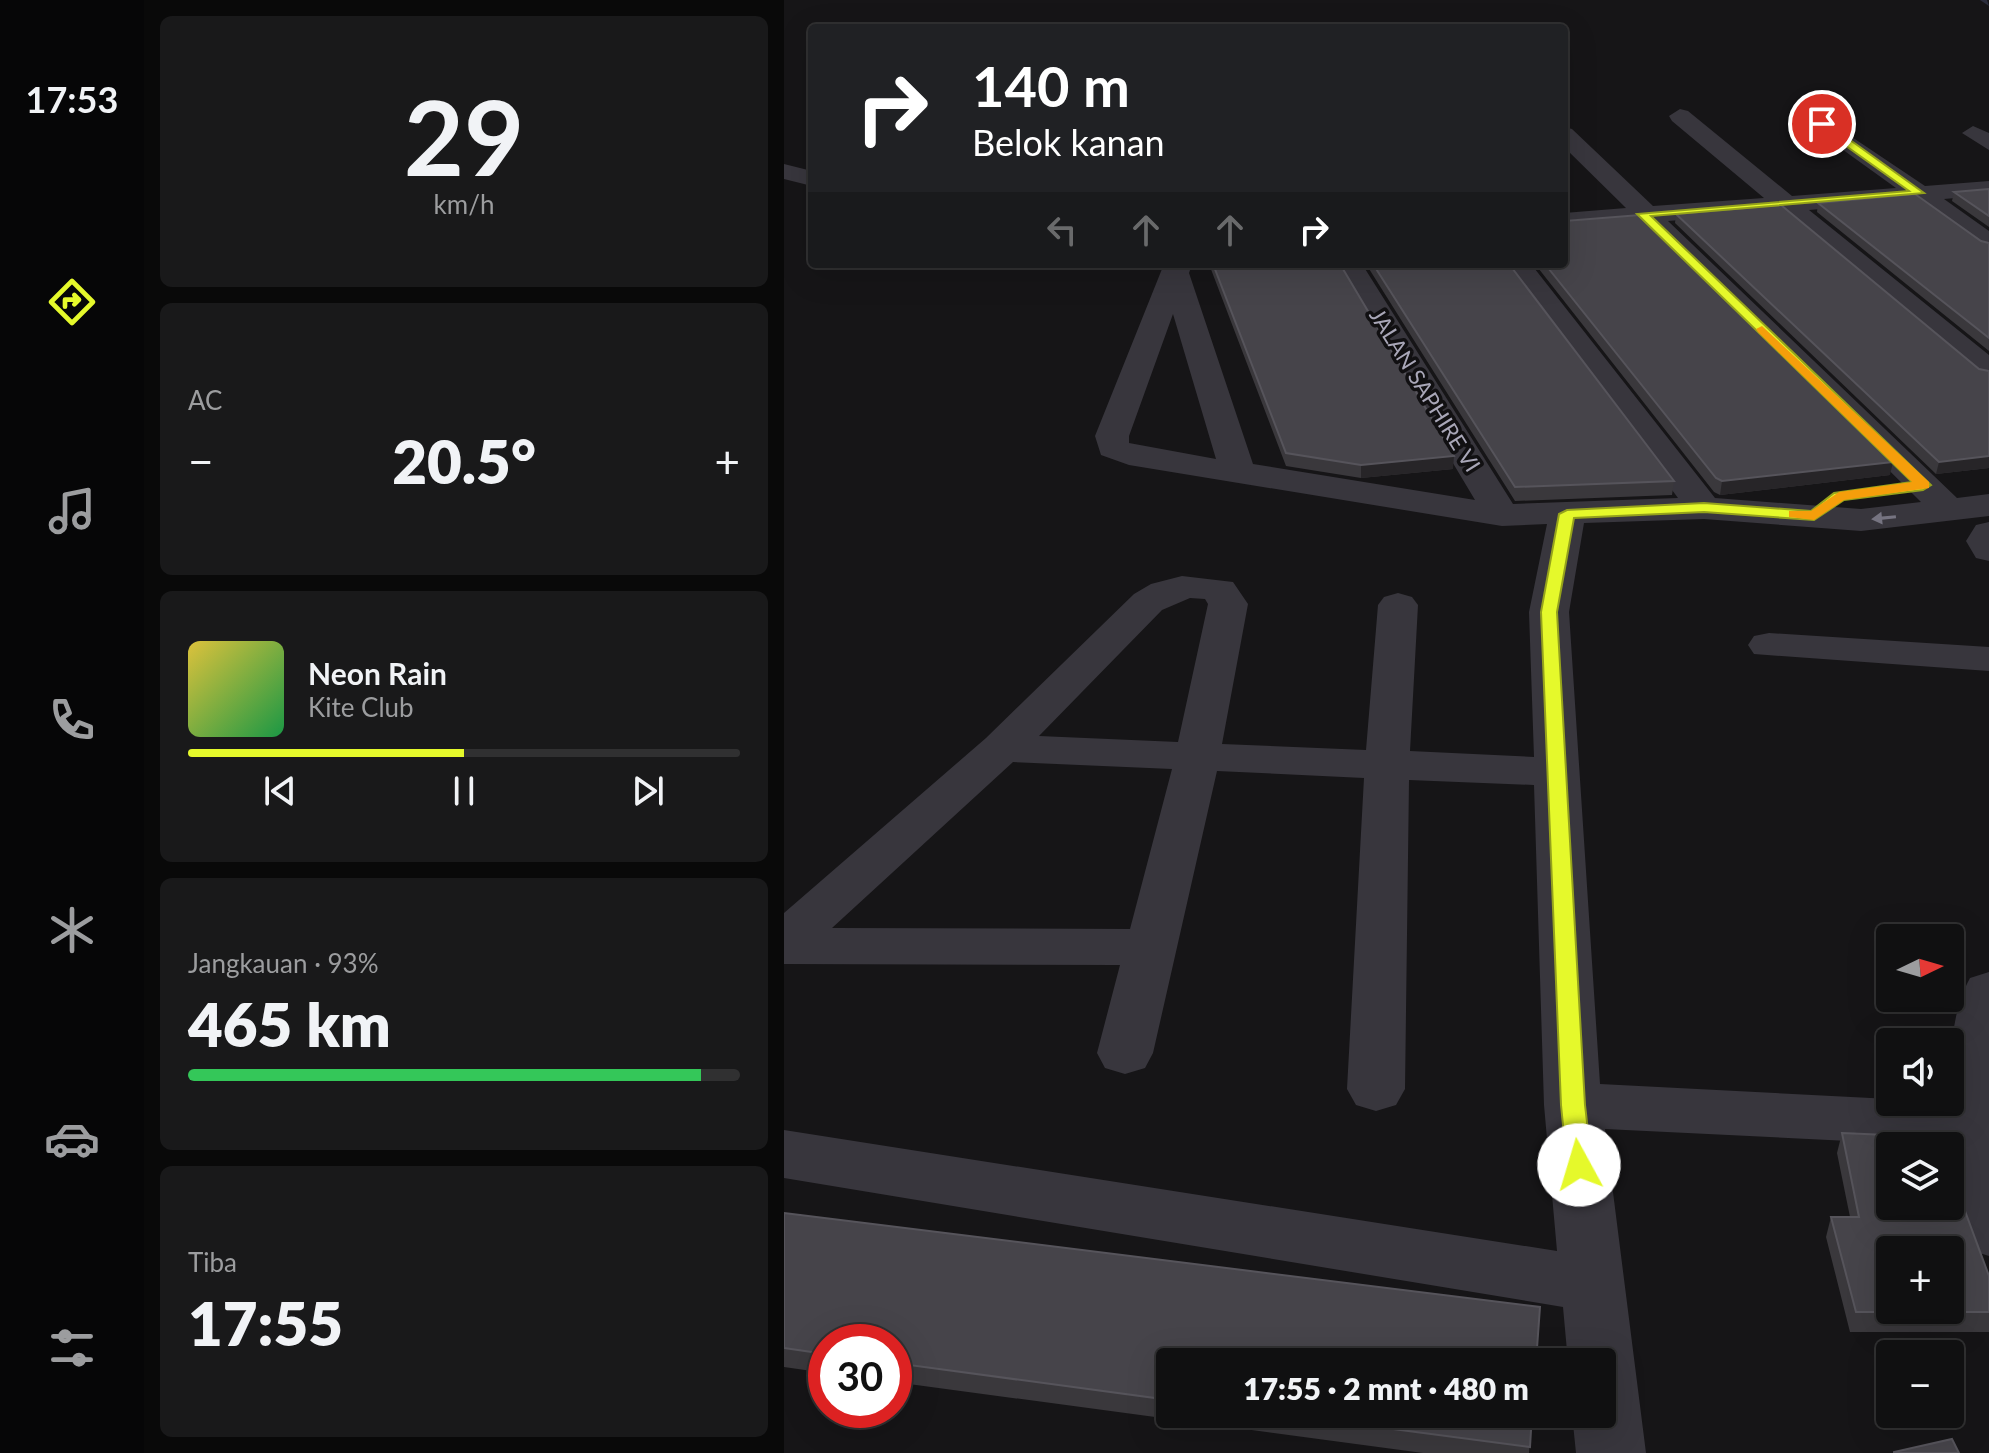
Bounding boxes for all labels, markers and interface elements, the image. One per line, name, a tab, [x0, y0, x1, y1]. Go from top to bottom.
text: 140 m	[972, 52, 1130, 119]
icon: right	[840, 56, 944, 160]
text: 29	[404, 73, 524, 198]
text: 17:53	[26, 77, 118, 121]
pin	[1788, 90, 1856, 158]
icon: arrive	[1800, 102, 1844, 146]
text: Belok kanan	[972, 120, 1165, 164]
text: km/h	[434, 188, 494, 220]
icon: left	[1040, 208, 1084, 252]
icon: ahead	[1124, 208, 1168, 252]
icon: ahead	[1208, 208, 1252, 252]
icon: right	[1292, 208, 1336, 252]
icon: directions	[44, 274, 100, 330]
street label: JALAN SAPHIRE VI	[1364, 303, 1487, 476]
text: AC	[188, 384, 223, 416]
text: 20.5°	[392, 425, 536, 497]
text: −	[188, 435, 214, 487]
text: +	[714, 435, 740, 487]
icon: music	[44, 483, 100, 539]
one-way arrow	[1871, 511, 1896, 524]
text: Neon Rain	[308, 655, 447, 691]
text: Kite Club	[308, 691, 414, 723]
icon: phone	[44, 692, 100, 748]
icon: previous	[258, 769, 302, 813]
icon: pause	[442, 769, 486, 813]
icon: next	[626, 769, 670, 813]
icon: climate	[44, 902, 100, 958]
north arrow	[1876, 924, 1964, 1012]
map controls	[1876, 924, 1964, 1428]
text: Jangkauan · 93%	[188, 947, 379, 979]
text: 465 km	[188, 988, 391, 1060]
button: sound	[1876, 1028, 1964, 1116]
icon: car	[44, 1111, 100, 1167]
position arrow	[1537, 1123, 1621, 1207]
button: layers	[1876, 1132, 1964, 1220]
button: +	[1876, 1236, 1964, 1324]
text: Tiba	[188, 1246, 237, 1278]
text: 17:55	[188, 1287, 343, 1359]
icon: filters	[44, 1320, 100, 1376]
speed limit sign: 30	[808, 1324, 912, 1428]
button: −	[1876, 1340, 1964, 1428]
text: 17:55 · 2 mnt · 480 m	[1243, 1370, 1529, 1406]

